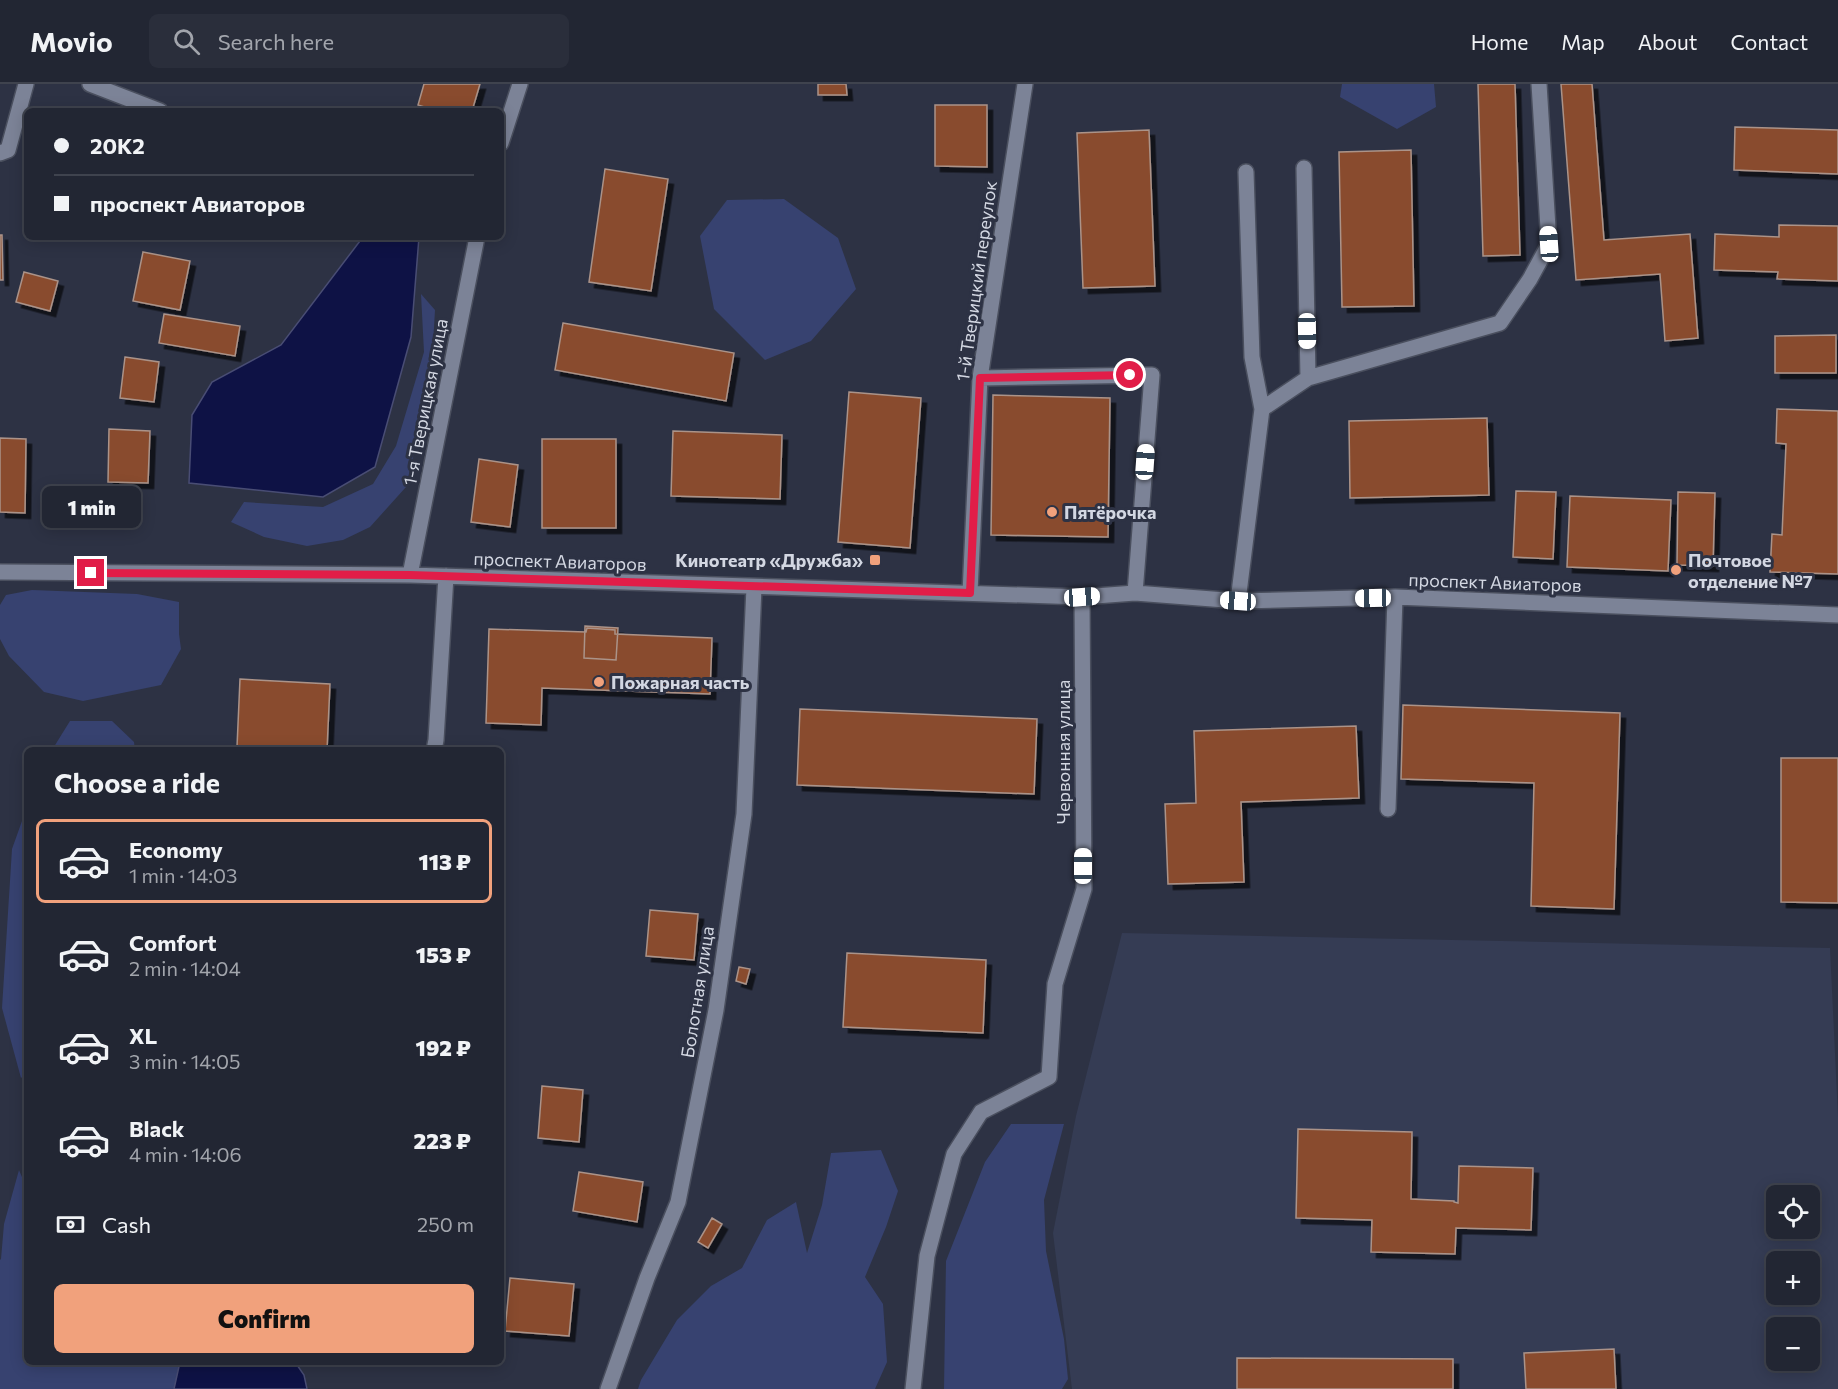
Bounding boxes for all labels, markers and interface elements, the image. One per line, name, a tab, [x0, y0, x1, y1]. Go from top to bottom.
search box	[149, 14, 569, 68]
text: Movio	[30, 24, 113, 58]
icon: search	[170, 25, 203, 58]
text: Search here	[218, 28, 334, 55]
text: Home	[1471, 29, 1528, 54]
text: Map	[1561, 29, 1605, 54]
text: About	[1638, 29, 1697, 54]
text: Contact	[1730, 29, 1808, 54]
text: 20К2	[90, 132, 145, 159]
street label: 1-й Тверицкий переулок	[951, 179, 1001, 383]
text: проспект Авиаторов	[90, 190, 305, 217]
car	[1539, 225, 1559, 263]
car	[1298, 313, 1316, 349]
street label: 1-я Тверицкая улица	[398, 317, 452, 487]
route start	[1116, 361, 1143, 388]
car	[1135, 443, 1155, 481]
callout: 1 min	[42, 486, 140, 528]
text: 1 min	[67, 495, 116, 519]
place label: Пятёрочка	[1064, 501, 1156, 523]
marker: Пятёрочка	[1045, 505, 1059, 519]
street label: проспект Авиаторов	[473, 547, 647, 575]
place label: Кинотеатр «Дружба»	[675, 549, 863, 571]
place label: Почтовое отделение №7	[1688, 549, 1813, 592]
marker: Кинотеатр «Дружба»	[868, 553, 882, 567]
route end	[77, 559, 104, 586]
marker: Почтовое отделение №7	[1669, 563, 1683, 577]
street label: проспект Авиаторов	[1408, 568, 1582, 596]
car	[1063, 587, 1101, 607]
car	[1355, 589, 1391, 607]
car	[1219, 591, 1257, 611]
place label: Пожарная часть	[611, 671, 750, 693]
marker: Пожарная часть	[592, 675, 606, 689]
street label: Червонная улица	[1052, 680, 1074, 824]
text: Choose a ride	[54, 766, 220, 799]
icon: car	[57, 834, 111, 888]
text: Economy	[129, 836, 223, 863]
text: 113 ₽	[418, 848, 471, 875]
car	[1074, 848, 1092, 884]
text: 1 min · 14:03	[129, 863, 238, 887]
street label: Болотная улица	[676, 925, 718, 1059]
icon: car	[57, 927, 111, 981]
text: Comfort	[129, 929, 217, 956]
text: 153 ₽	[416, 941, 471, 968]
text: 2 min · 14:04	[129, 956, 241, 980]
icon: car	[57, 1020, 111, 1074]
text: XL	[129, 1022, 157, 1049]
text: 192 ₽	[415, 1034, 471, 1061]
text: 3 min · 14:05	[129, 1049, 240, 1073]
icon: car	[57, 1113, 111, 1167]
text: Black	[129, 1115, 184, 1142]
text: 223 ₽	[414, 1127, 471, 1154]
text: 4 min · 14:06	[129, 1142, 242, 1166]
map controls	[1766, 1185, 1820, 1371]
button: locate	[1766, 1185, 1820, 1239]
icon: cash	[54, 1208, 87, 1241]
text: Cash	[102, 1211, 151, 1238]
text: 250 m	[417, 1212, 474, 1236]
button: +	[1766, 1251, 1820, 1305]
button: Confirm	[54, 1284, 474, 1353]
button: −	[1766, 1317, 1820, 1371]

